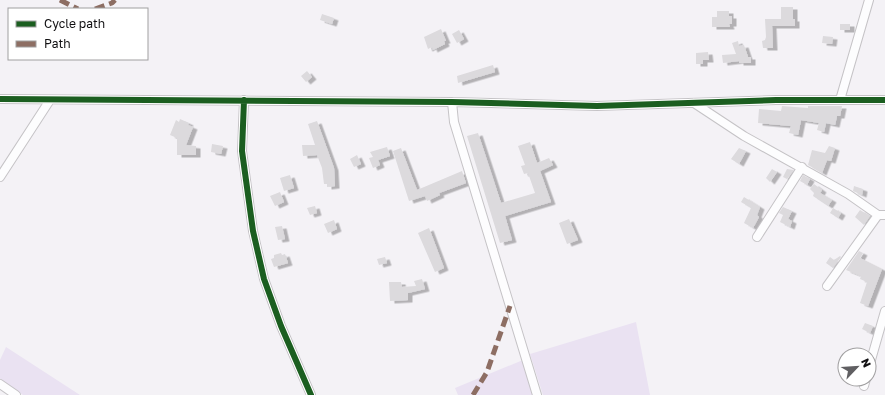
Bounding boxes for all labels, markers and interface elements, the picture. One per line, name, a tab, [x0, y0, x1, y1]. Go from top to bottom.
legend	[8, 8, 148, 60]
text: Cycle path	[44, 16, 105, 31]
text: Path	[44, 36, 71, 51]
north arrow	[837, 347, 877, 387]
text: N	[859, 356, 874, 369]

